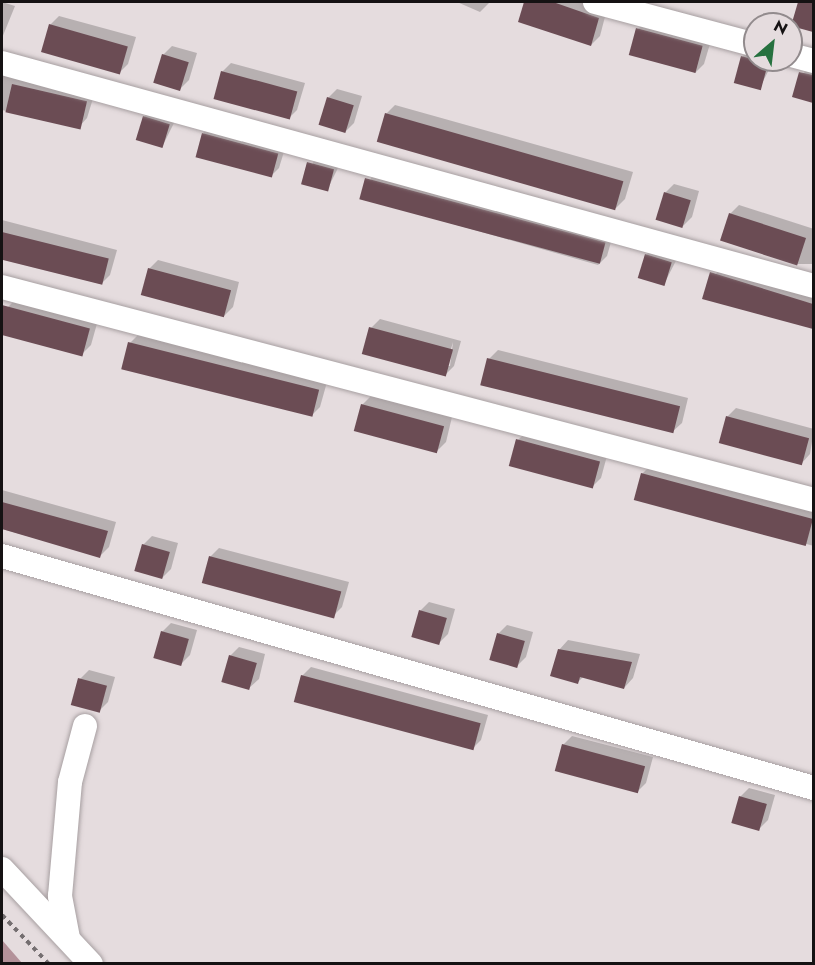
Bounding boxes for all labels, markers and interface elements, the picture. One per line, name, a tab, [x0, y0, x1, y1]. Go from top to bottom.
north arrow	[743, 12, 803, 72]
text: N	[770, 14, 792, 41]

